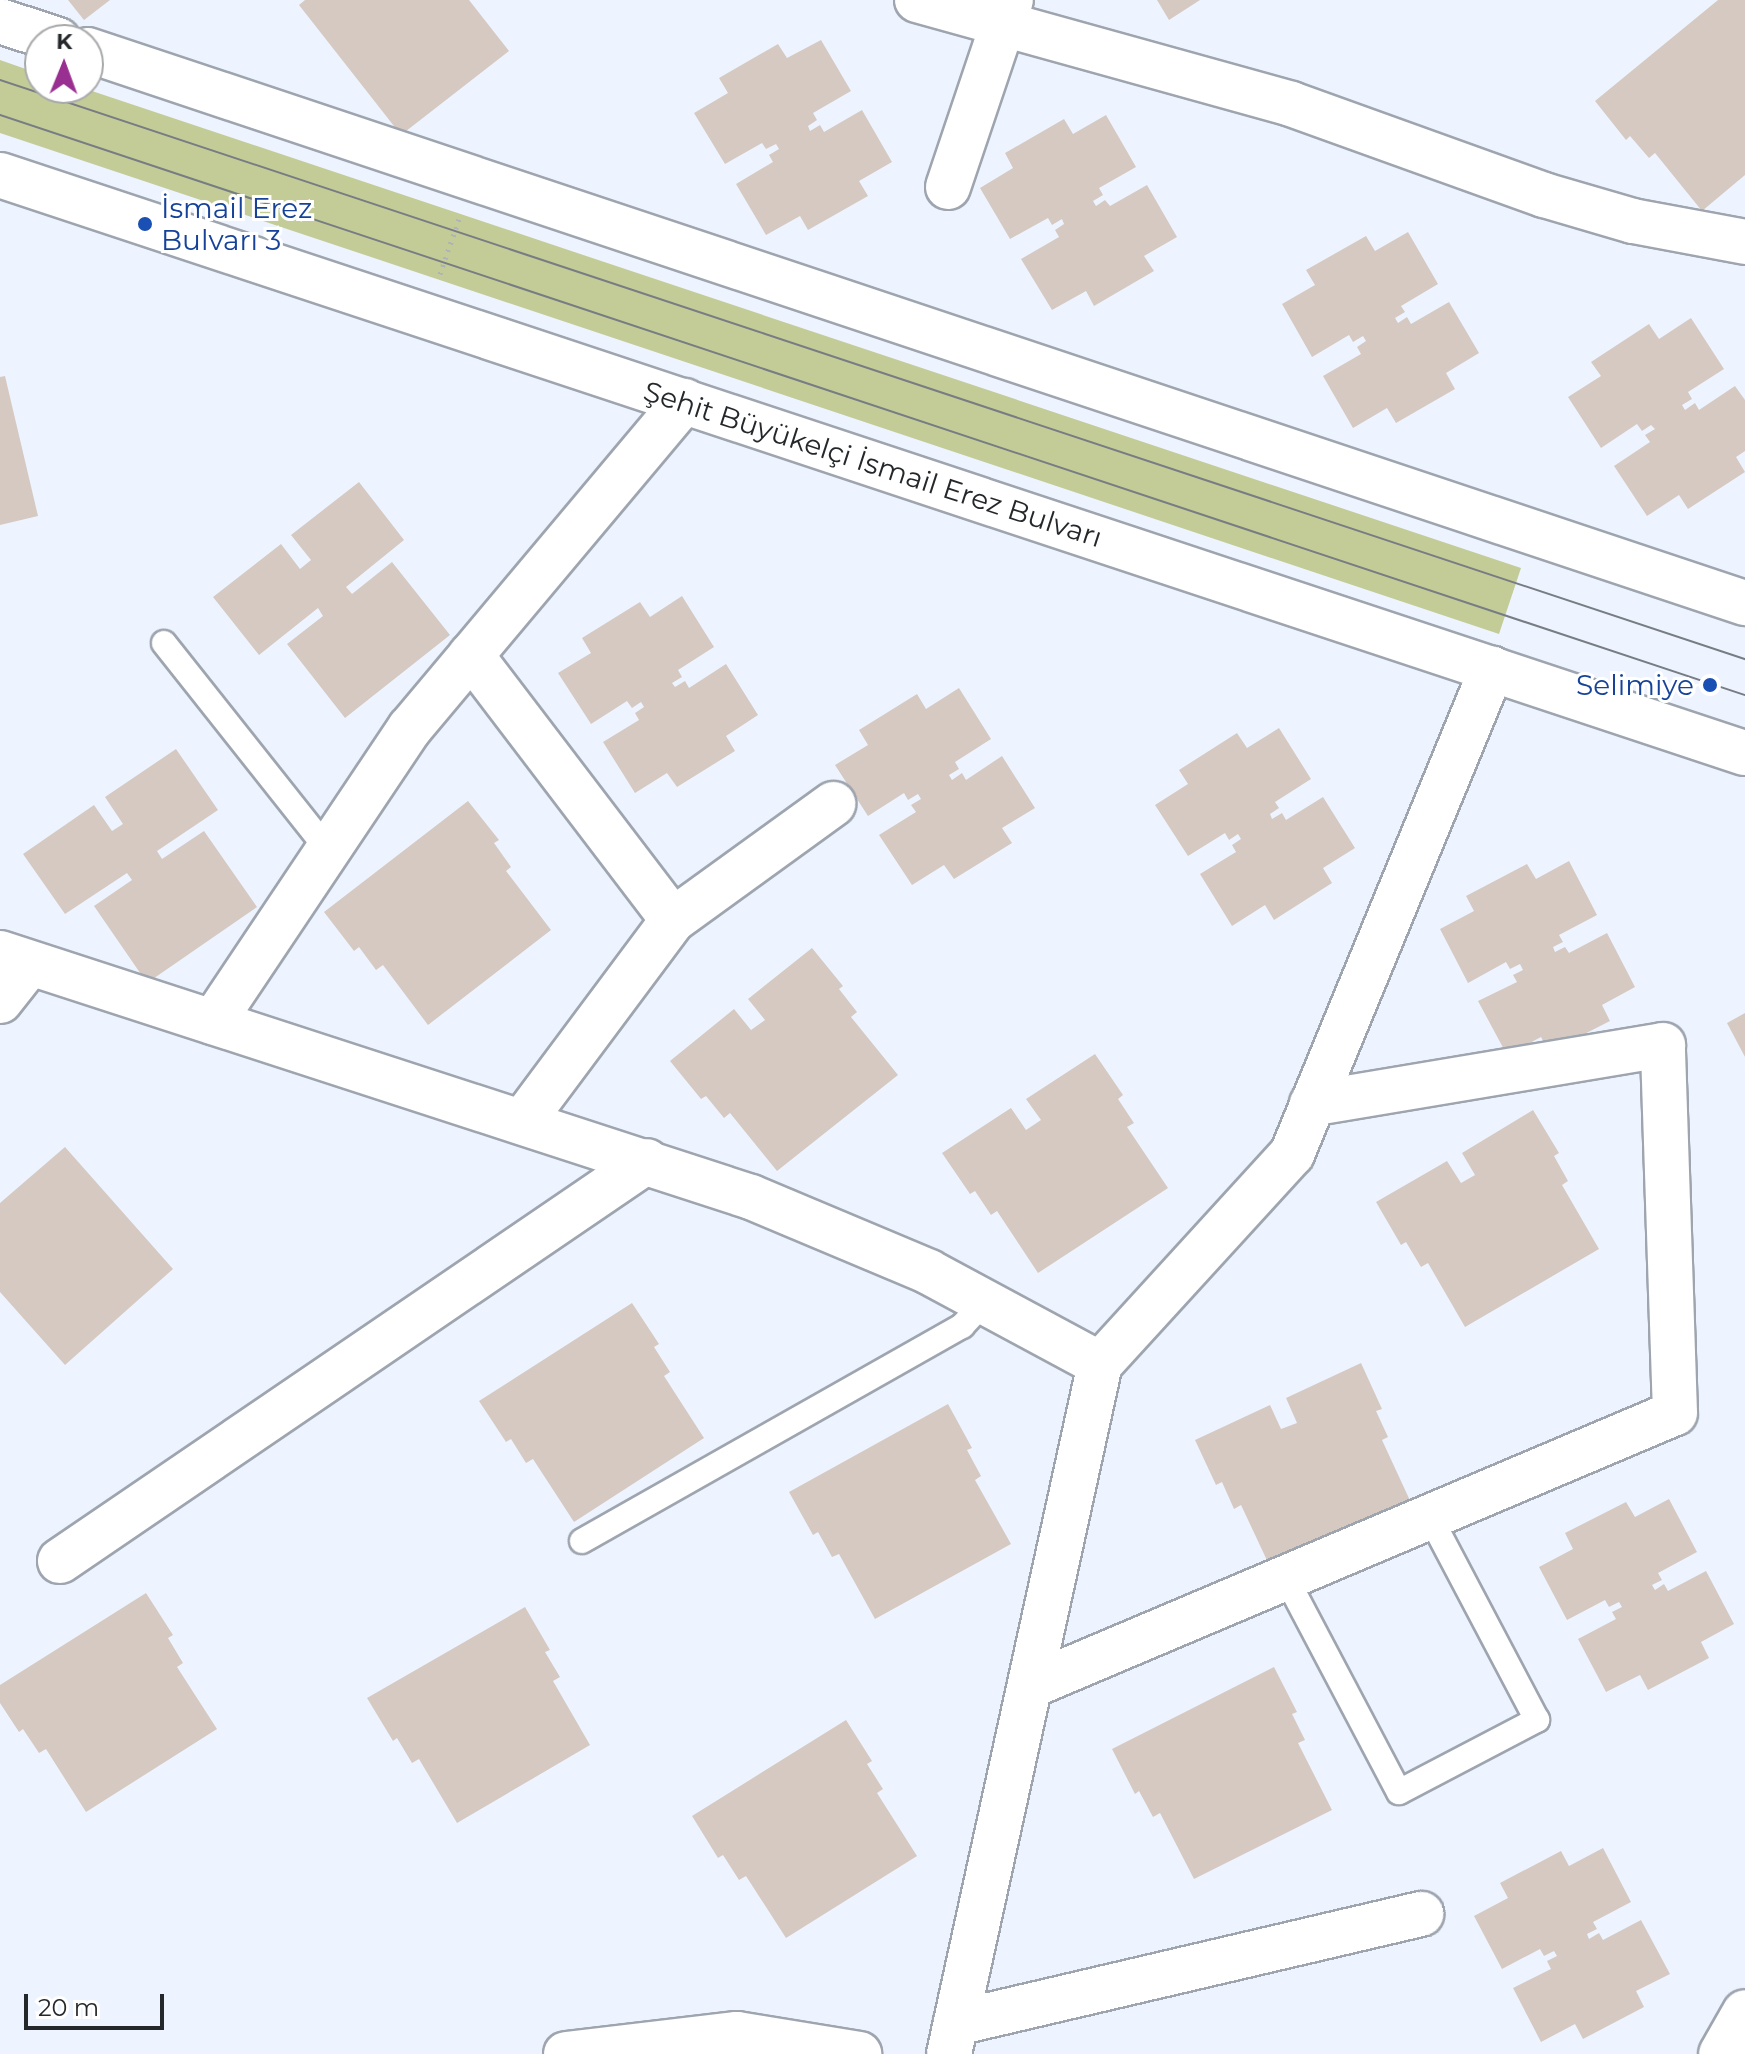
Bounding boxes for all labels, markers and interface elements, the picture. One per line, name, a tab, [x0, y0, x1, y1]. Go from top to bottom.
north arrow	[24, 24, 104, 104]
text: K	[56, 28, 73, 55]
place label: İsmail Erez Bulvarı 3	[161, 191, 312, 257]
marker: İsmail Erez Bulvarı 3	[136, 215, 154, 233]
street label: Şehit Büyükelçi İsmail Erez Bulvarı	[640, 374, 1106, 554]
place label: Selimiye	[1576, 668, 1694, 702]
marker: Selimiye	[1701, 676, 1719, 694]
scale bar	[28, 1978, 168, 2028]
text: 20 m	[38, 1993, 99, 2022]

